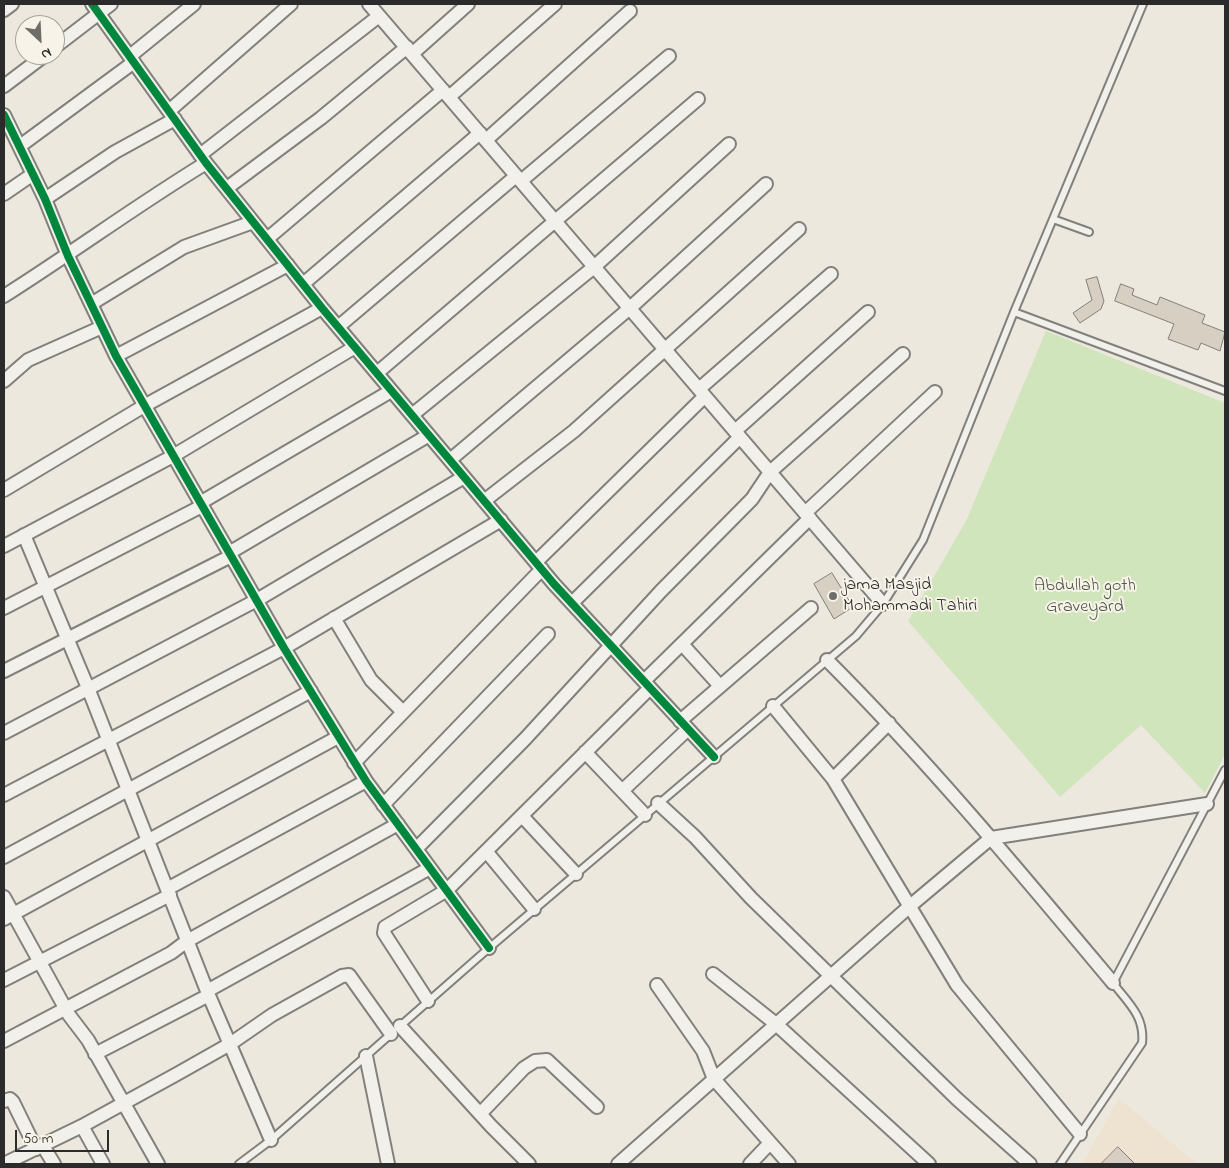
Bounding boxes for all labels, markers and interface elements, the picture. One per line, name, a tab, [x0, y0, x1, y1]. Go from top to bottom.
north arrow	[15, 15, 65, 65]
text: N	[37, 42, 55, 65]
place label: jama Masjid Mohammadi Tahiri	[843, 575, 977, 618]
park label: Abdullah goth Graveyard	[1034, 576, 1136, 618]
marker: jama Masjid Mohammadi Tahiri	[827, 590, 839, 602]
scale bar	[18, 1120, 111, 1152]
text: 50 m	[23, 1128, 53, 1150]

